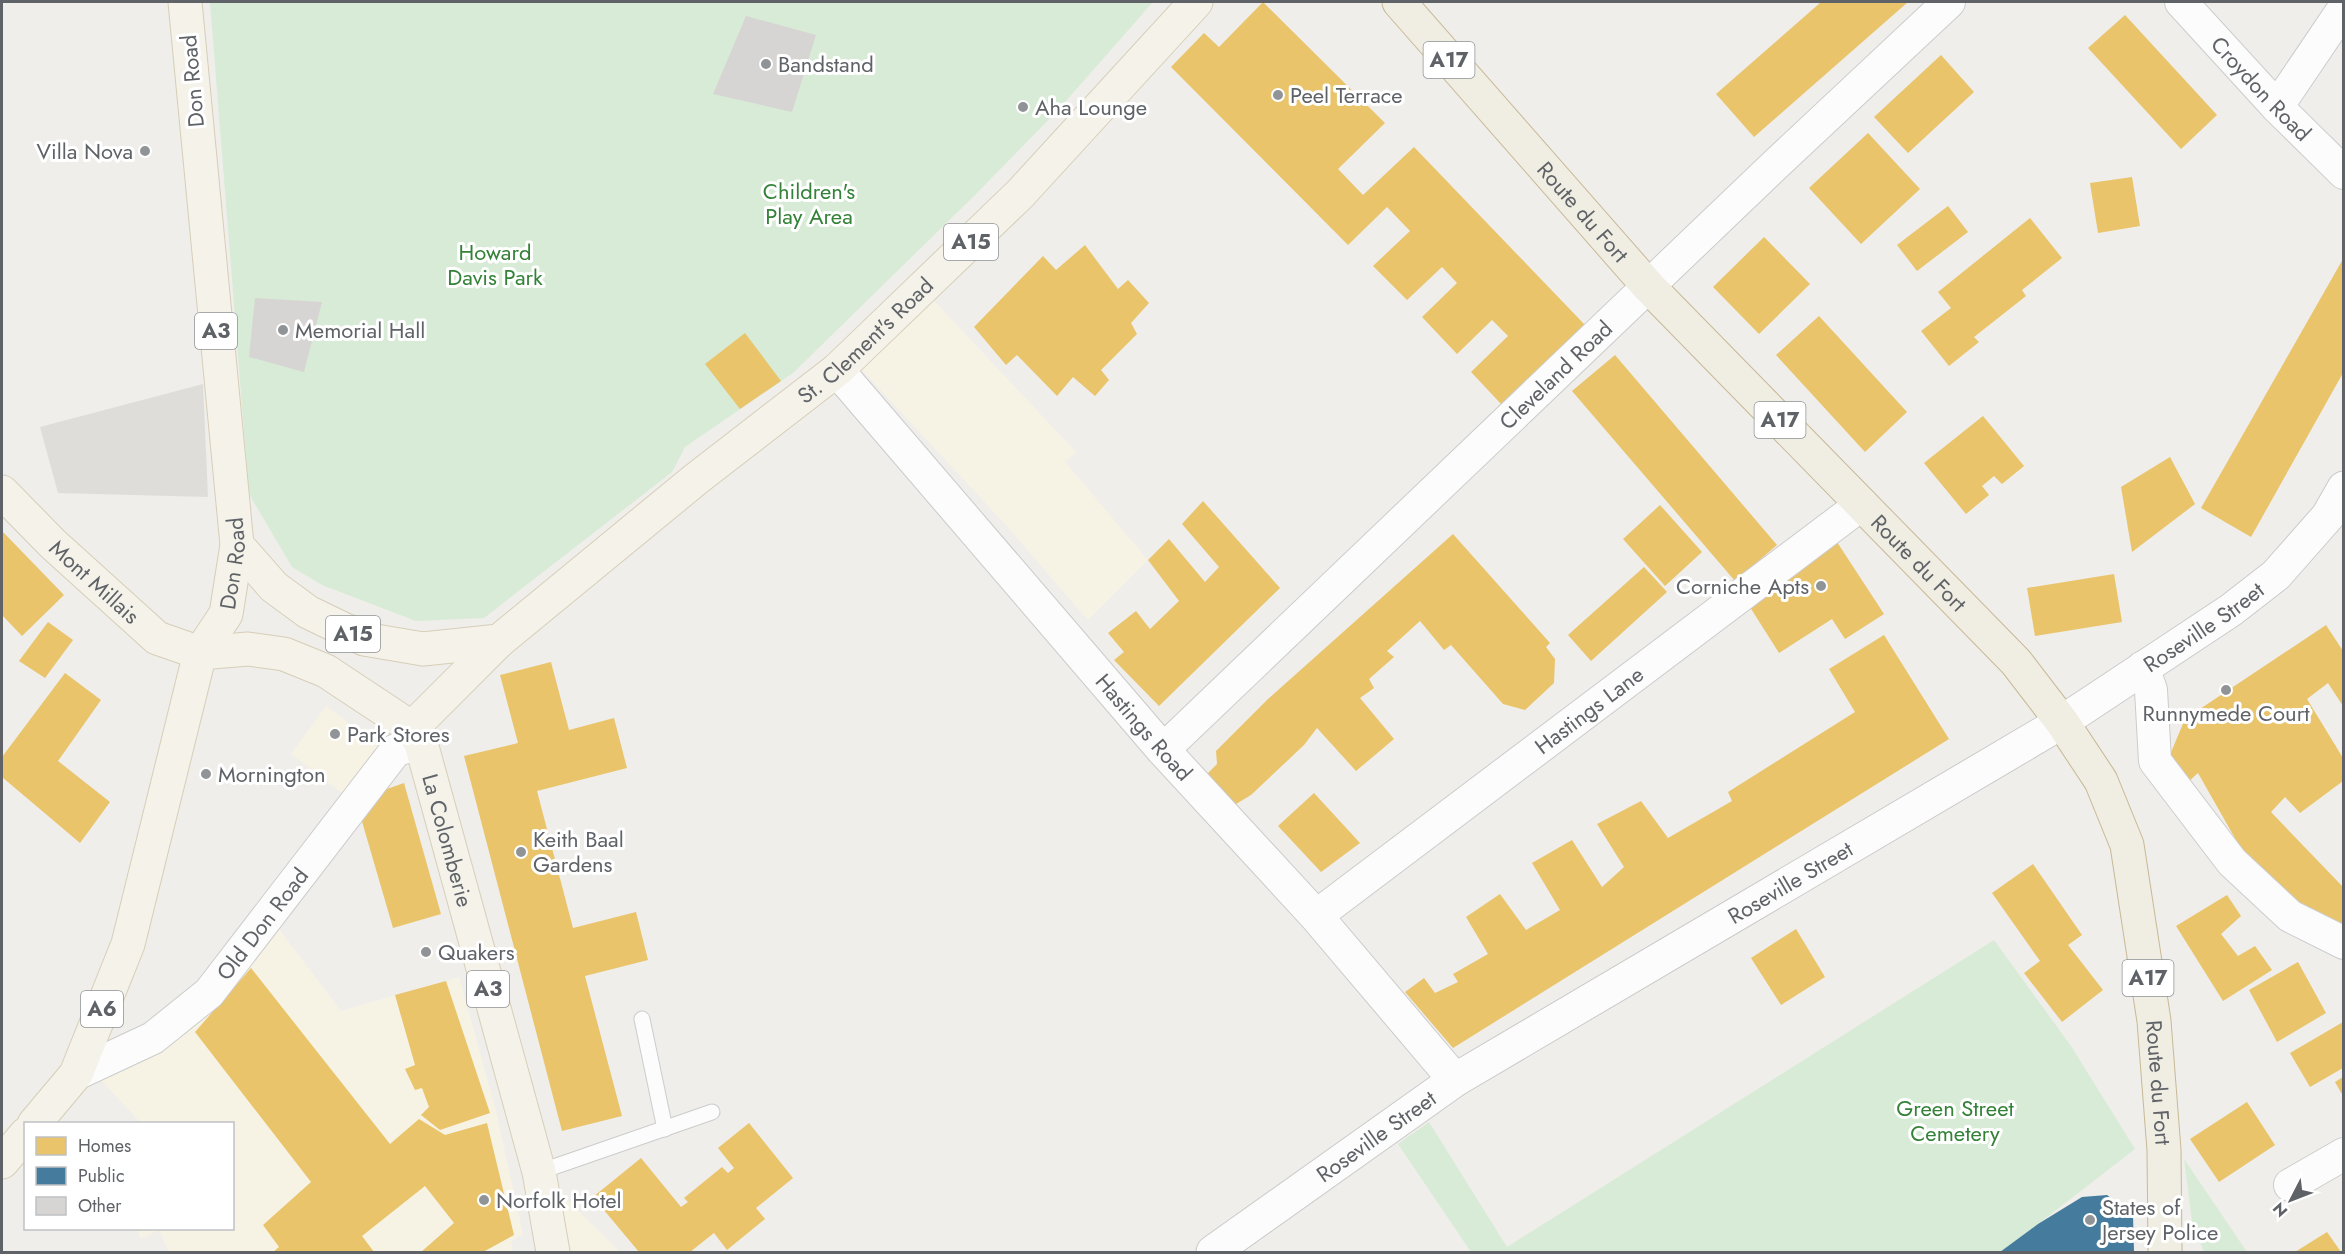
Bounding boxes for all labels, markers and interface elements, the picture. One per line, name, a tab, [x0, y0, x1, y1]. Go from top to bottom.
street label: Croydon Road	[2204, 29, 2319, 148]
street label: Don Road	[172, 33, 212, 129]
road number: A17	[1424, 42, 1474, 78]
place label: Bandstand	[778, 48, 874, 80]
marker: Bandstand	[759, 57, 773, 71]
place label: Peel Terrace	[1290, 79, 1403, 111]
marker: Peel Terrace	[1271, 88, 1285, 102]
place label: Aha Lounge	[1035, 91, 1147, 123]
marker: Aha Lounge	[1016, 100, 1030, 114]
place label: Villa Nova	[36, 135, 133, 167]
marker: Villa Nova	[138, 144, 152, 158]
street label: Route du Fort	[1530, 154, 1637, 270]
park label: Children's Play Area	[763, 175, 855, 232]
road number: A15	[944, 224, 998, 260]
park label: Howard Davis Park	[447, 236, 543, 293]
street label: St. Clement's Road	[790, 270, 940, 411]
road number: A3	[195, 313, 237, 349]
street label: Cleveland Road	[1492, 313, 1619, 437]
place label: Memorial Hall	[295, 314, 425, 346]
marker: Memorial Hall	[276, 323, 290, 337]
road number: A17	[1754, 402, 1806, 438]
street label: Route du Fort	[1864, 507, 1975, 619]
street label: Don Road	[211, 516, 253, 612]
street label: Mont Millais	[42, 532, 147, 631]
place label: Corniche Apts	[1676, 570, 1809, 602]
street label: Roseville Street	[2137, 574, 2271, 680]
marker: Corniche Apts	[1814, 579, 1828, 593]
road number: A15	[326, 616, 380, 652]
street label: Hastings Lane	[1528, 658, 1650, 762]
street label: Hastings Road	[1088, 666, 1200, 788]
marker: Runnymede Court	[2219, 683, 2233, 697]
place label: Runnymede Court	[2143, 697, 2310, 729]
place label: Park Stores	[347, 718, 450, 750]
marker: Park Stores	[328, 727, 342, 741]
place label: Mornington	[218, 758, 326, 790]
marker: Mornington	[199, 767, 213, 781]
street label: La Colomberie	[414, 770, 481, 911]
place label: Keith Baal Gardens	[533, 823, 624, 880]
street label: Roseville Street	[1722, 833, 1859, 932]
marker: Keith Baal Gardens	[514, 845, 528, 859]
street label: Old Don Road	[209, 861, 316, 987]
place label: Quakers	[438, 936, 515, 968]
marker: Quakers	[419, 945, 433, 959]
road number: A17	[2122, 960, 2174, 996]
road number: A3	[467, 971, 509, 1007]
road number: A6	[81, 991, 123, 1027]
street label: Route du Fort	[2138, 1019, 2180, 1147]
street label: Roseville Street	[1310, 1082, 1443, 1190]
park label: Green Street Cemetery	[1896, 1092, 2014, 1149]
legend	[24, 1122, 234, 1230]
text: Homes	[78, 1133, 131, 1159]
text: Public	[78, 1163, 125, 1189]
north arrow	[2261, 1170, 2321, 1230]
place label: Norfolk Hotel	[496, 1184, 622, 1216]
place label: States of Jersey Police	[2099, 1191, 2218, 1248]
text: Other	[78, 1193, 122, 1219]
marker: Norfolk Hotel	[477, 1193, 491, 1207]
text: N	[2267, 1197, 2293, 1222]
marker: States of Jersey Police	[2083, 1213, 2097, 1227]

